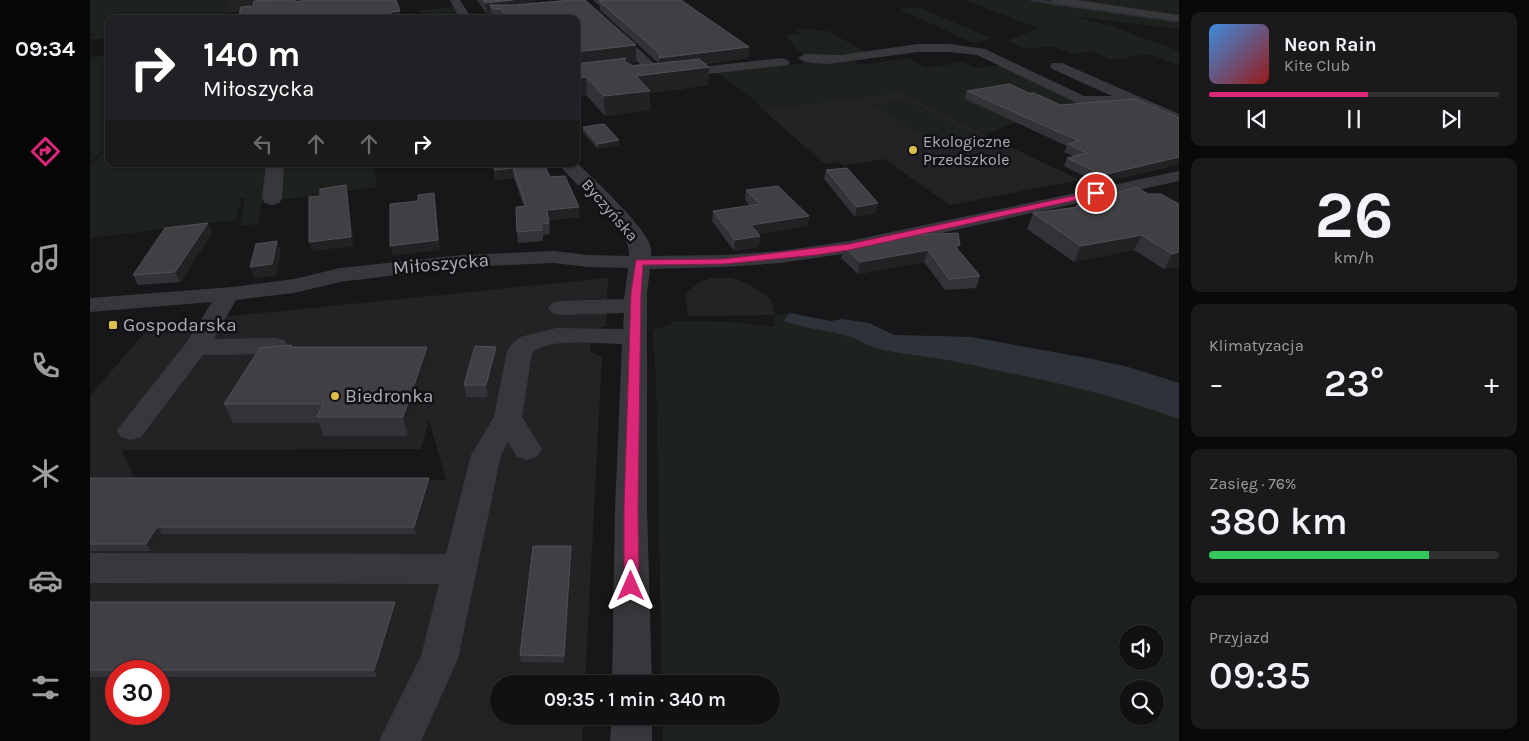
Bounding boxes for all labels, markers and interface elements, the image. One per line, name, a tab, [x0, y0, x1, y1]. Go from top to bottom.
text: 140 m	[203, 34, 301, 75]
text: Neon Rain	[1284, 34, 1377, 56]
icon: right	[120, 35, 185, 100]
text: 09:34	[15, 36, 75, 62]
text: Kite Club	[1284, 56, 1350, 75]
text: Miłoszycka	[203, 76, 314, 102]
icon: previous	[1243, 105, 1271, 133]
icon: pause	[1340, 105, 1368, 133]
icon: next	[1437, 105, 1465, 133]
icon: left	[249, 130, 277, 158]
icon: ahead	[302, 130, 330, 158]
icon: ahead	[355, 130, 383, 158]
icon: right	[408, 130, 436, 158]
place label: Ekologiczne Przedszkole	[923, 132, 1011, 169]
icon: directions	[28, 134, 63, 169]
marker: Ekologiczne Przedszkole	[907, 144, 919, 156]
pin	[1075, 172, 1117, 214]
street label: Byczyńska	[578, 175, 642, 245]
text: 26	[1315, 177, 1393, 253]
icon: arrive	[1082, 179, 1110, 207]
icon: music	[28, 241, 63, 276]
text: km/h	[1334, 248, 1374, 267]
street label: Miłoszycka	[392, 249, 490, 279]
place label: Gospodarska	[123, 314, 237, 336]
marker: Gospodarska	[107, 319, 119, 331]
text: Klimatyzacja	[1209, 336, 1304, 355]
icon: phone	[28, 348, 63, 383]
text: 23°	[1324, 361, 1384, 406]
text: −	[1209, 367, 1224, 400]
text: +	[1484, 367, 1499, 400]
place label: Biedronka	[345, 385, 433, 407]
marker: Biedronka	[329, 390, 341, 402]
icon: climate	[28, 456, 63, 491]
text: Zasięg · 76%	[1209, 474, 1296, 493]
text: 380 km	[1209, 499, 1348, 544]
position arrow	[604, 559, 656, 611]
icon: car	[28, 563, 63, 598]
map controls	[1119, 625, 1164, 725]
button: sound	[1119, 625, 1164, 670]
text: Przyjazd	[1209, 628, 1270, 647]
text: 09:35	[1209, 653, 1311, 698]
speed limit sign: 30	[105, 660, 170, 725]
icon: filters	[28, 670, 63, 705]
button: search	[1119, 680, 1164, 725]
text: 09:35 · 1 min · 340 m	[544, 689, 726, 711]

